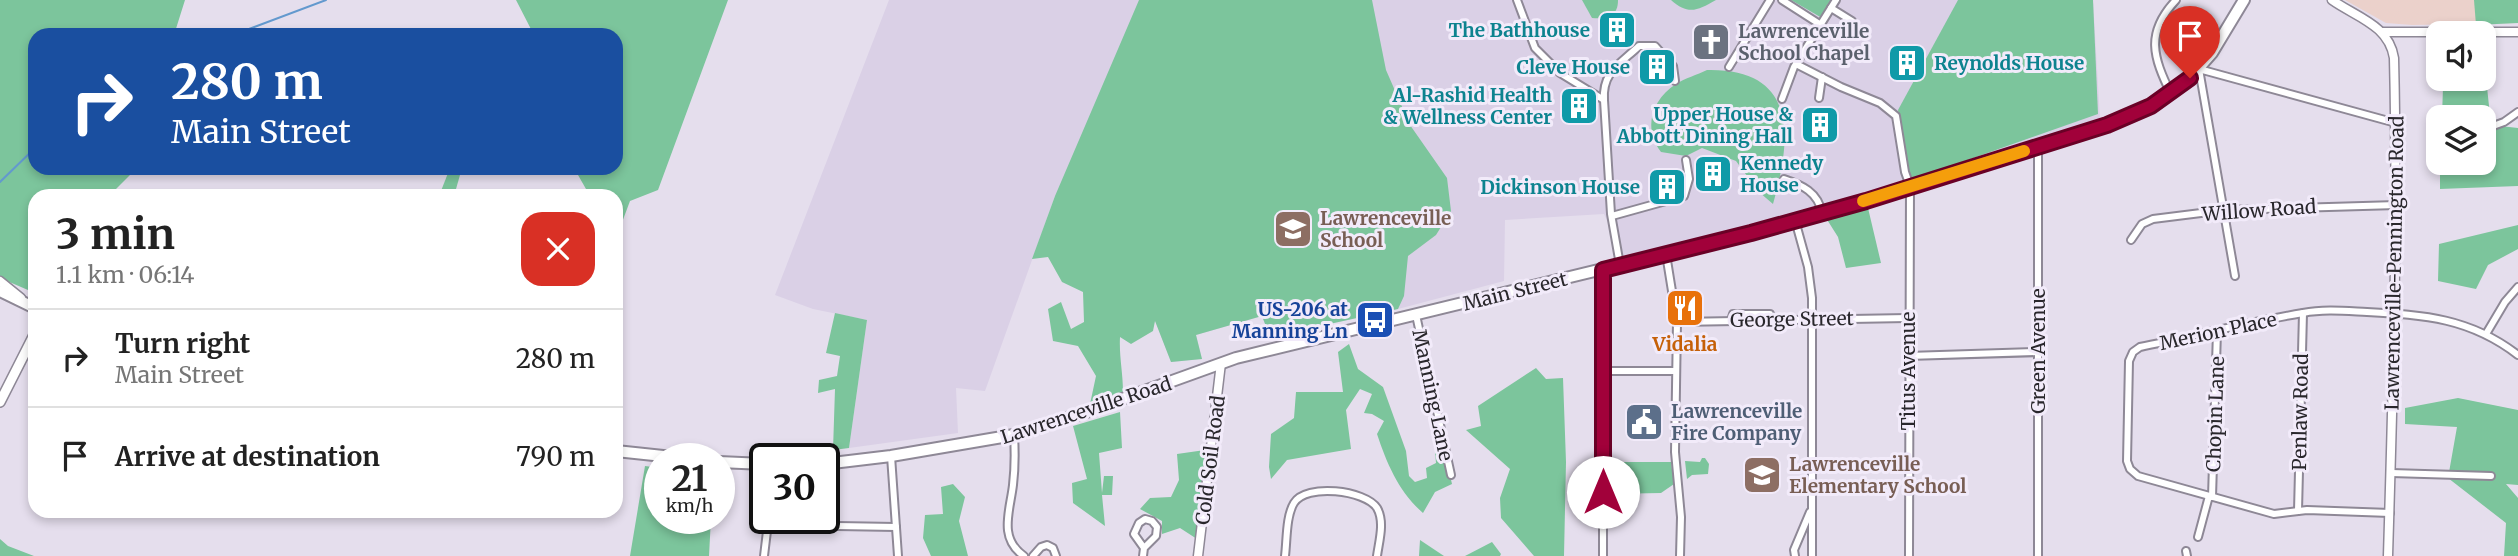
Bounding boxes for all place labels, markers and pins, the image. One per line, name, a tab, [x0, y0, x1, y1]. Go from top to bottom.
pin	[2160, 6, 2220, 78]
building icon: The Bathhouse	[1596, 9, 1638, 51]
place label: The Bathhouse	[1448, 18, 1590, 42]
place label: Lawrenceville School Chapel	[1738, 19, 1870, 65]
church icon: Lawrenceville School Chapel	[1690, 21, 1732, 63]
building icon: Reynolds House	[1886, 42, 1928, 84]
building icon: Cleve House	[1636, 46, 1678, 88]
place label: Reynolds House	[1934, 51, 2084, 75]
place label: Cleve House	[1516, 55, 1630, 79]
place label: Al-Rashid Health & Wellness Center	[1383, 83, 1552, 129]
building icon: Al-Rashid Health & Wellness Center	[1558, 85, 1600, 127]
place label: Upper House & Abbott Dining Hall	[1616, 102, 1793, 148]
building icon: Upper House & Abbott Dining Hall	[1799, 104, 1841, 146]
place label: Kennedy House	[1740, 151, 1824, 197]
building icon: Kennedy House	[1692, 153, 1734, 195]
building icon: Dickinson House	[1646, 166, 1688, 208]
place label: Dickinson House	[1480, 175, 1640, 199]
place label: Lawrenceville School	[1320, 206, 1451, 252]
school or university icon: Lawrenceville School	[1272, 208, 1314, 250]
restaurant icon: Vidalia	[1664, 287, 1706, 329]
place label: US-206 at Manning Ln	[1232, 297, 1348, 343]
bus stop icon: US-206 at Manning Ln	[1354, 299, 1396, 341]
place label: Vidalia	[1652, 332, 1718, 356]
place label: Lawrenceville Fire Company	[1671, 399, 1802, 445]
public building icon: Lawrenceville Fire Company	[1623, 401, 1665, 443]
place label: Lawrenceville Elementary School	[1789, 452, 1966, 498]
school or university icon: Lawrenceville Elementary School	[1741, 454, 1783, 496]

